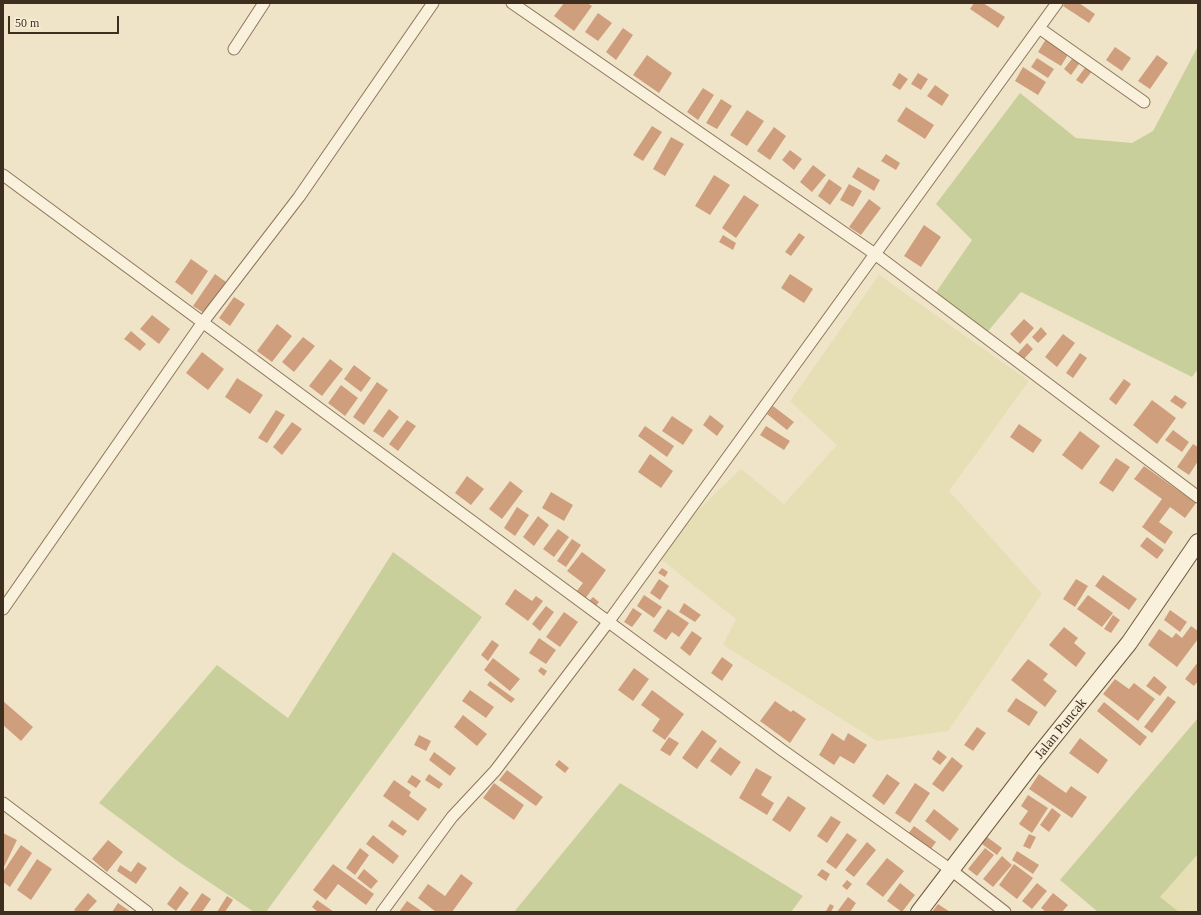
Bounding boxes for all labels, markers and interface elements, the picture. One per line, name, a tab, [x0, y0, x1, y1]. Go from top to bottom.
scale bar	[10, 8, 121, 34]
text: 50 m	[15, 16, 39, 30]
street label: Jalan Puncak	[1031, 695, 1091, 763]

